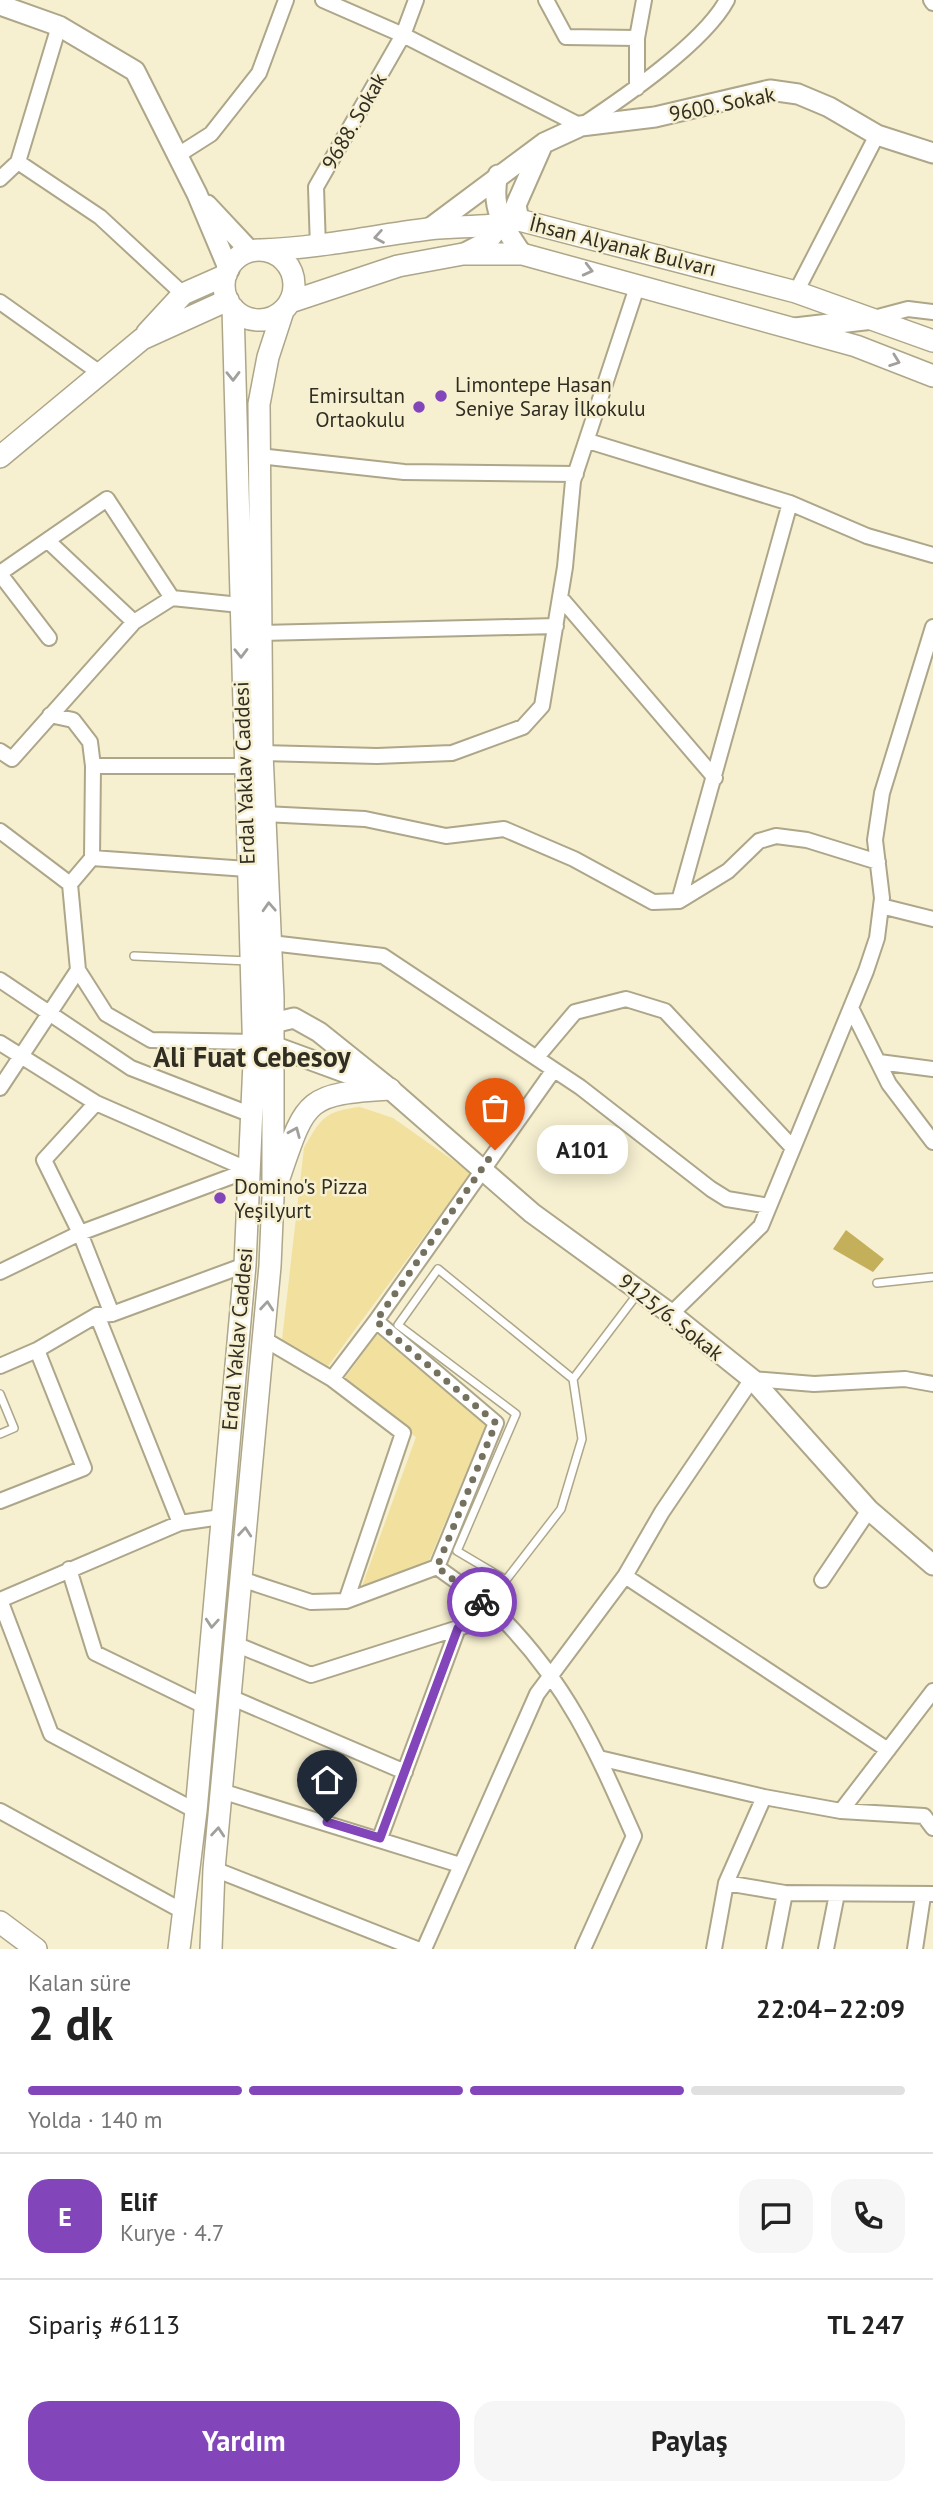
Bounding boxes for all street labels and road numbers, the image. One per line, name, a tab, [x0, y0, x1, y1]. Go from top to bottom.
street label: 9688. Sokak	[316, 68, 392, 174]
street label: 9600. Sokak	[667, 81, 777, 127]
street label: İhsan Alyanak Bulvarı	[527, 210, 719, 282]
street label: Erdal Yaklav Caddesi	[227, 681, 261, 865]
street label: Erdal Yaklav Caddesi	[216, 1247, 258, 1431]
street label: 9125/6. Sokak	[613, 1268, 729, 1366]

